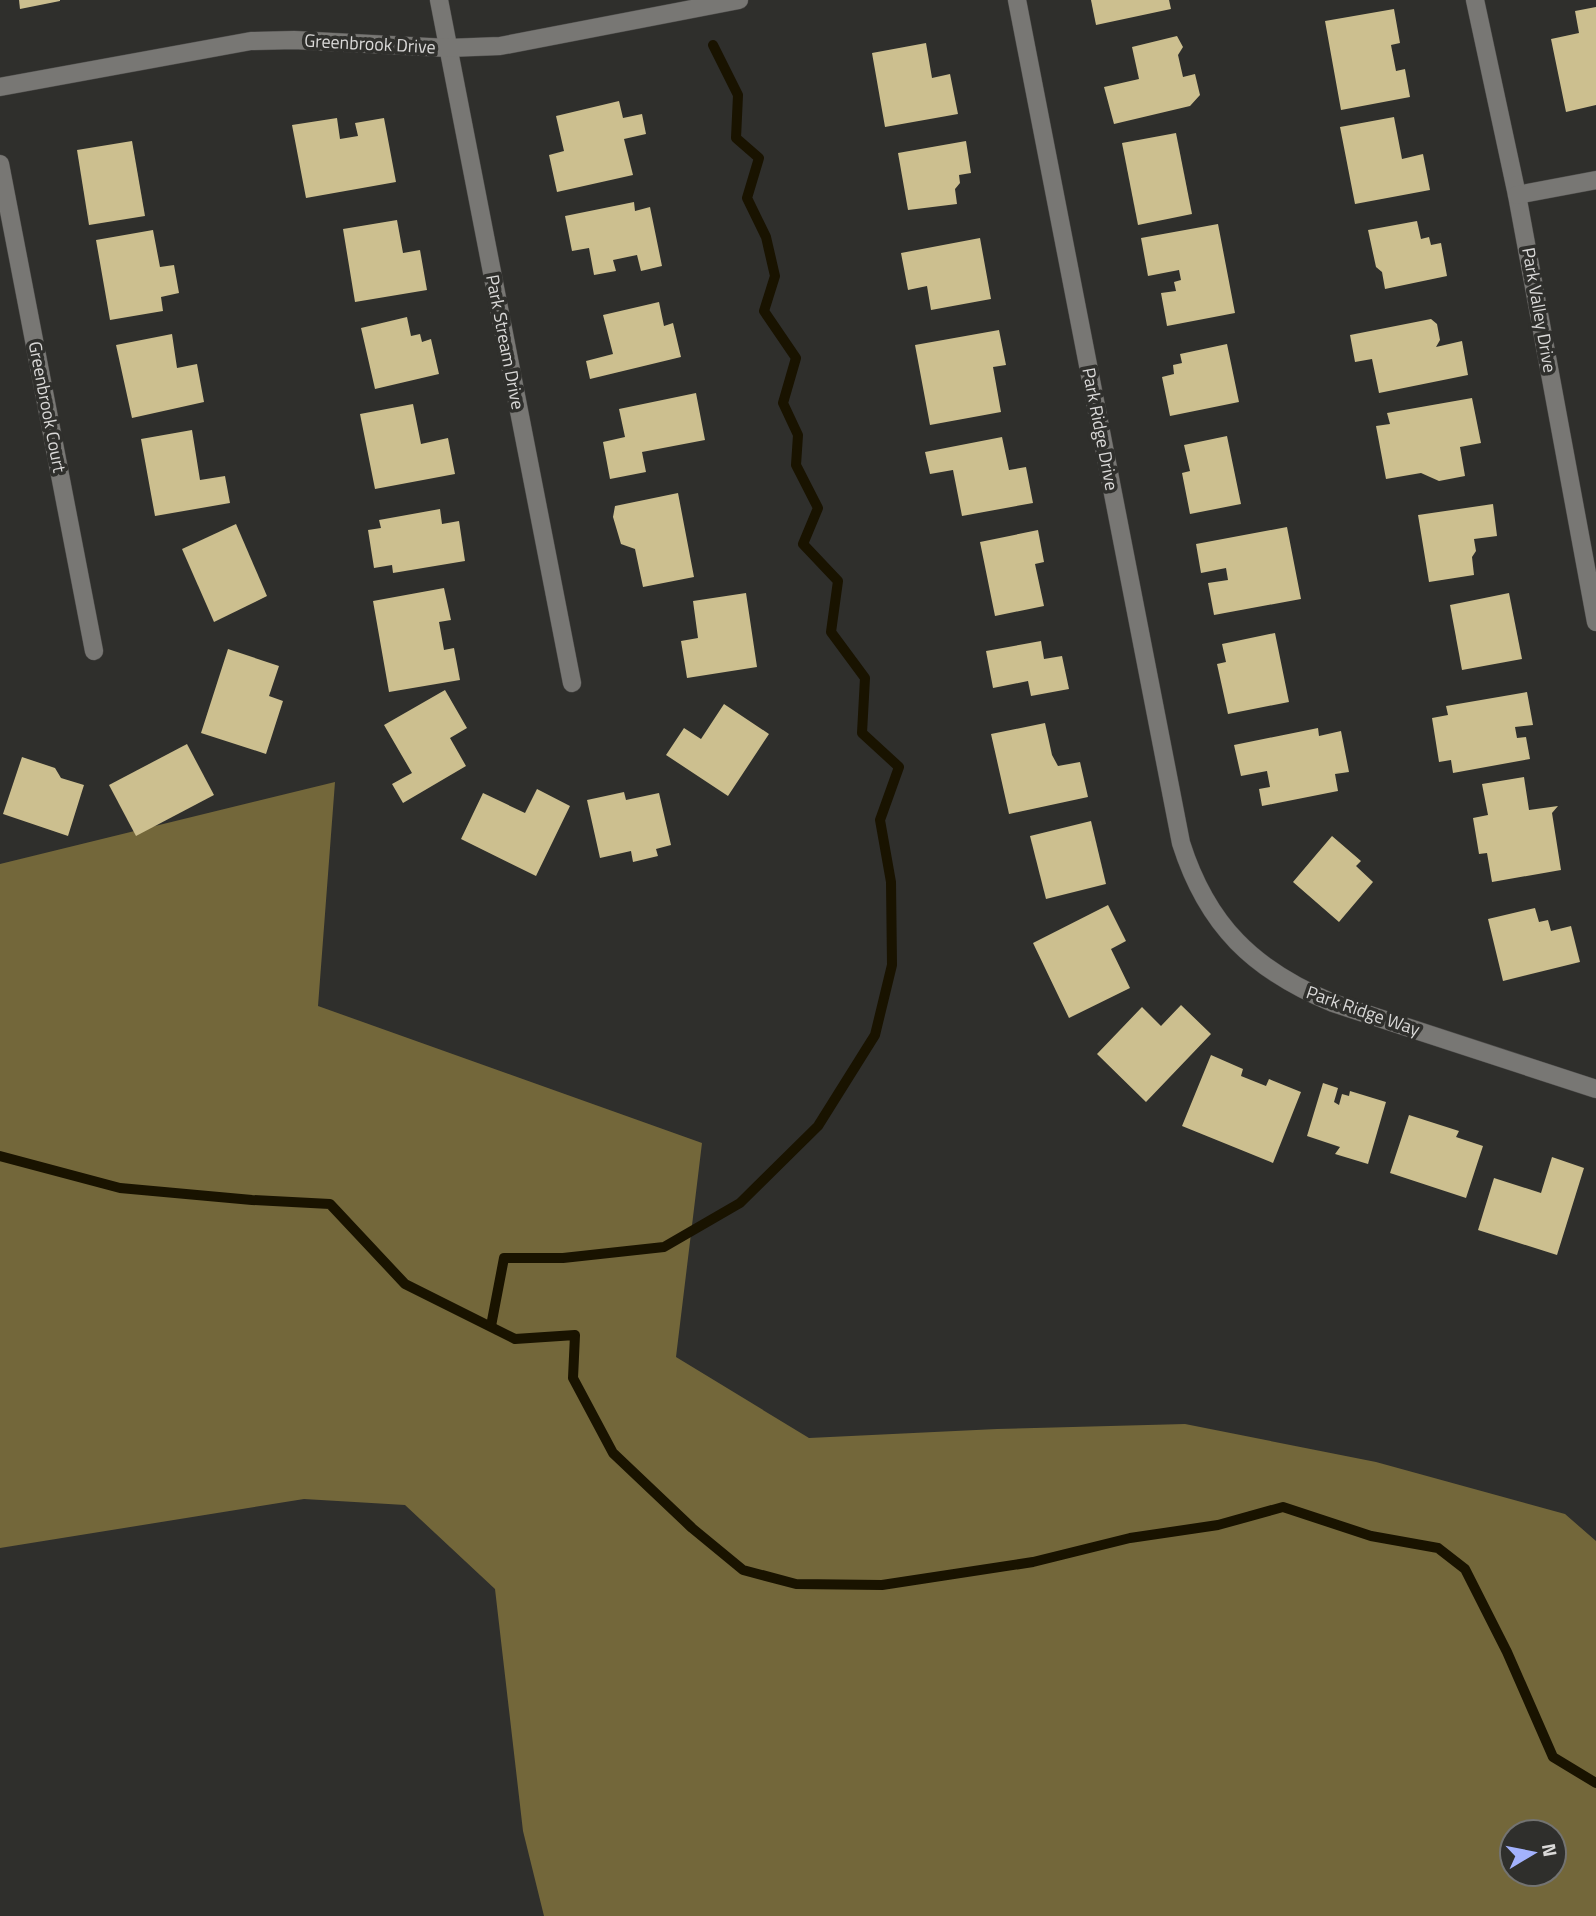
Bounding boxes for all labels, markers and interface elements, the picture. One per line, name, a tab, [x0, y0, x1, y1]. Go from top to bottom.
street label: Greenbrook Drive	[304, 27, 436, 60]
street label: Park Valley Drive	[1515, 245, 1564, 375]
street label: Park Stream Drive	[479, 272, 532, 412]
street label: Greenbrook Court	[22, 339, 74, 476]
street label: Park Ridge Drive	[1075, 365, 1126, 493]
street label: Park Ridge Way	[1303, 978, 1424, 1043]
north arrow	[1498, 1818, 1568, 1888]
text: N	[1535, 1841, 1566, 1859]

